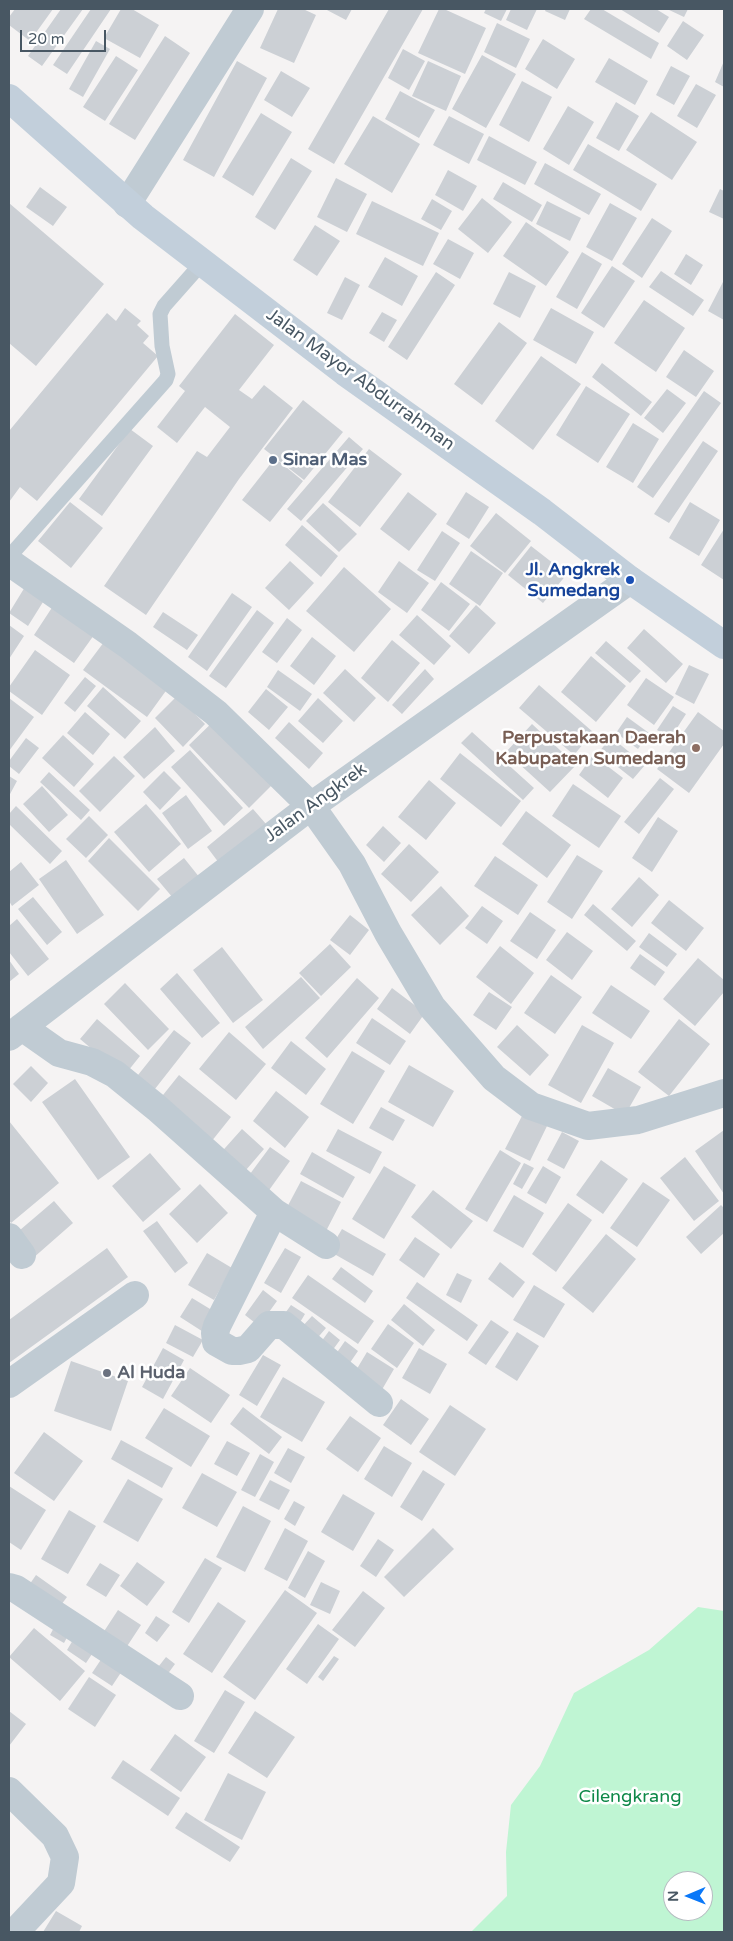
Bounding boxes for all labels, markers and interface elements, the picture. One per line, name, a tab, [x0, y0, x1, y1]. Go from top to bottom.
scale bar	[22, 20, 109, 52]
text: 20 m	[28, 30, 65, 48]
street label: Jalan Mayor Abdurrahman	[262, 304, 458, 456]
place label: Sinar Mas	[283, 449, 367, 471]
marker: Sinar Mas	[267, 454, 279, 466]
place label: Jl. Angkrek Sumedang	[526, 559, 620, 602]
marker: Jl. Angkrek Sumedang	[624, 574, 636, 586]
place label: Perpustakaan Daerah Kabupaten Sumedang	[495, 727, 686, 770]
marker: Perpustakaan Daerah Kabupaten Sumedang	[690, 742, 702, 754]
street label: Jalan Angkrek	[261, 759, 371, 847]
place label: Al Huda	[117, 1362, 185, 1384]
marker: Al Huda	[101, 1367, 113, 1379]
park label: Cilengkrang	[578, 1786, 682, 1808]
north arrow	[663, 1871, 713, 1921]
text: N	[665, 1890, 682, 1902]

